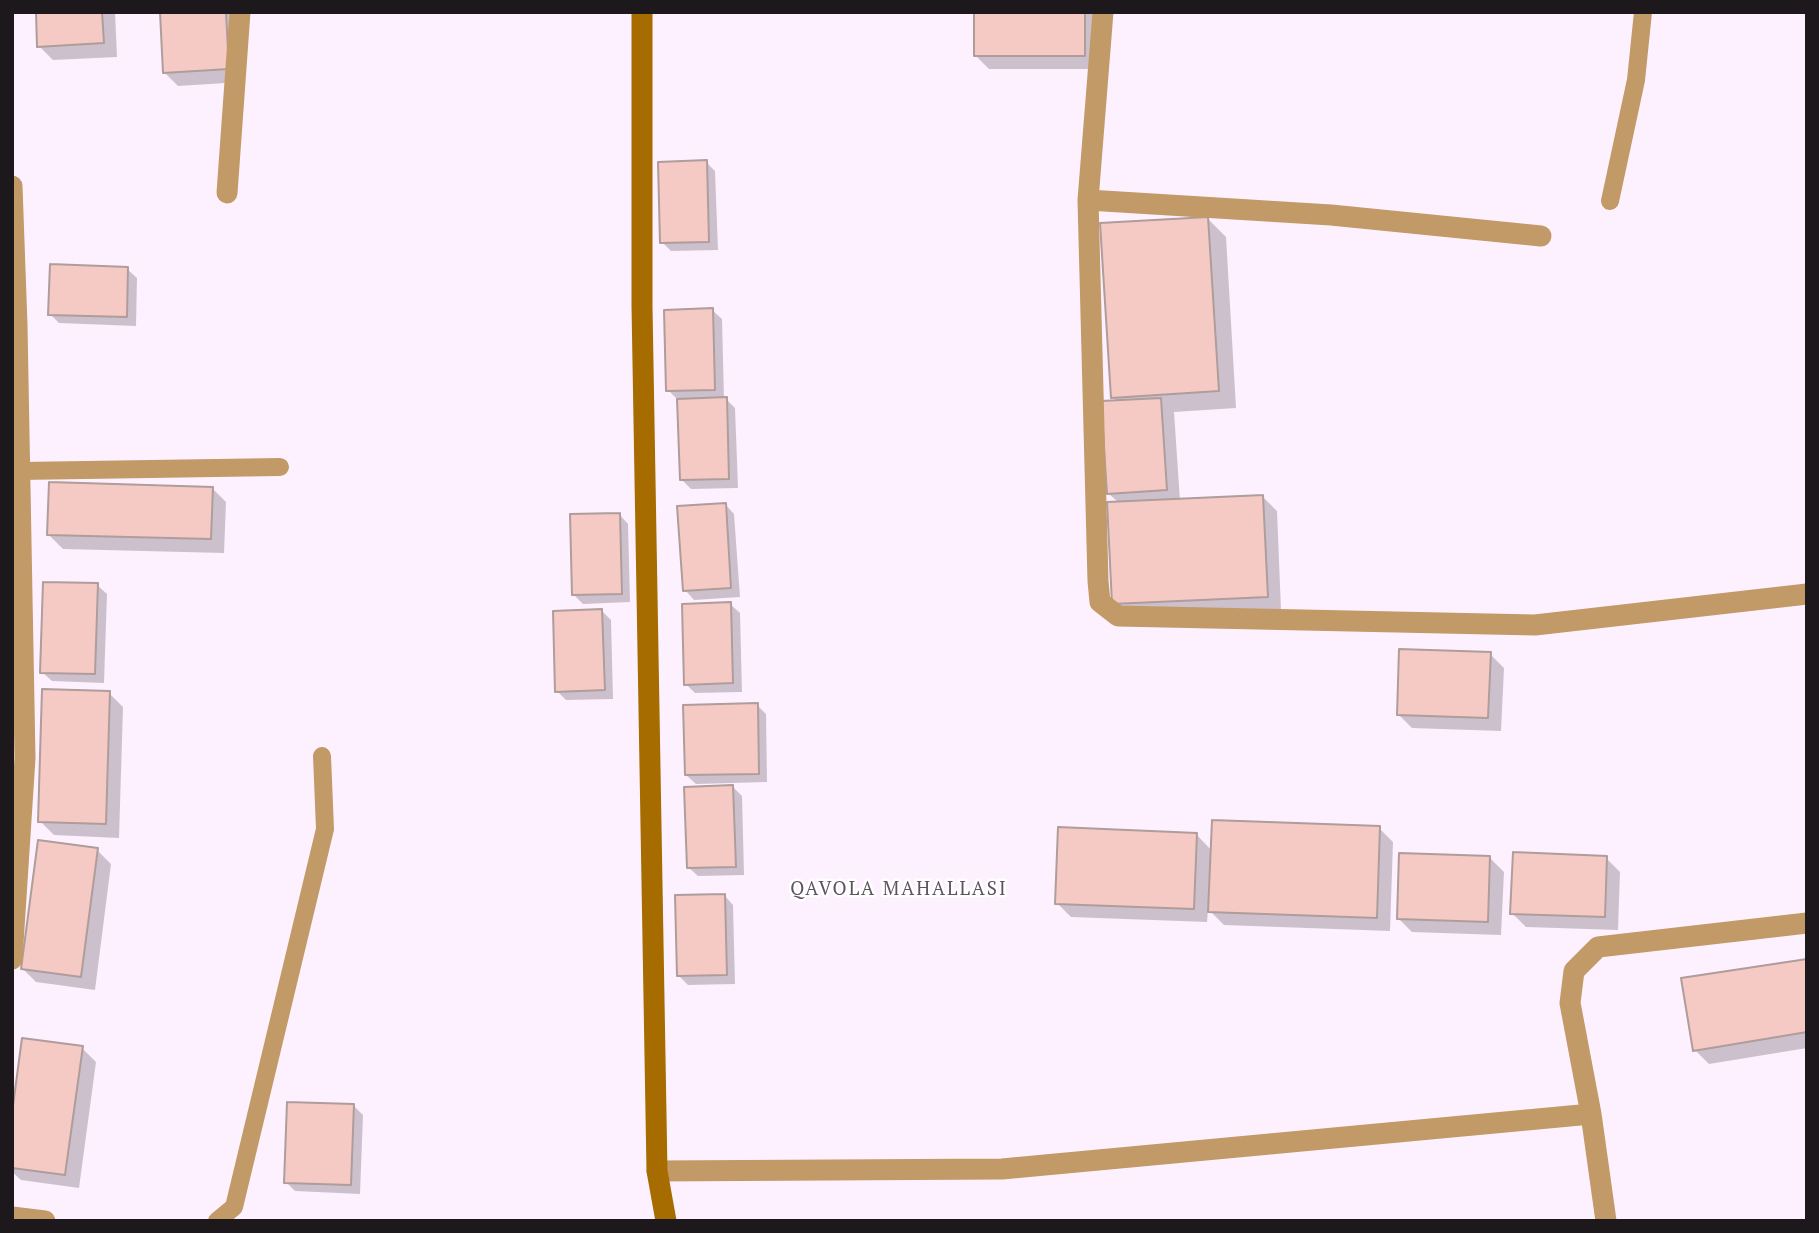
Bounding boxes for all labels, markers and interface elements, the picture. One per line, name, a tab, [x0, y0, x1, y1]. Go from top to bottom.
district label: QAVOLA MAHALLASI	[792, 879, 1006, 901]

